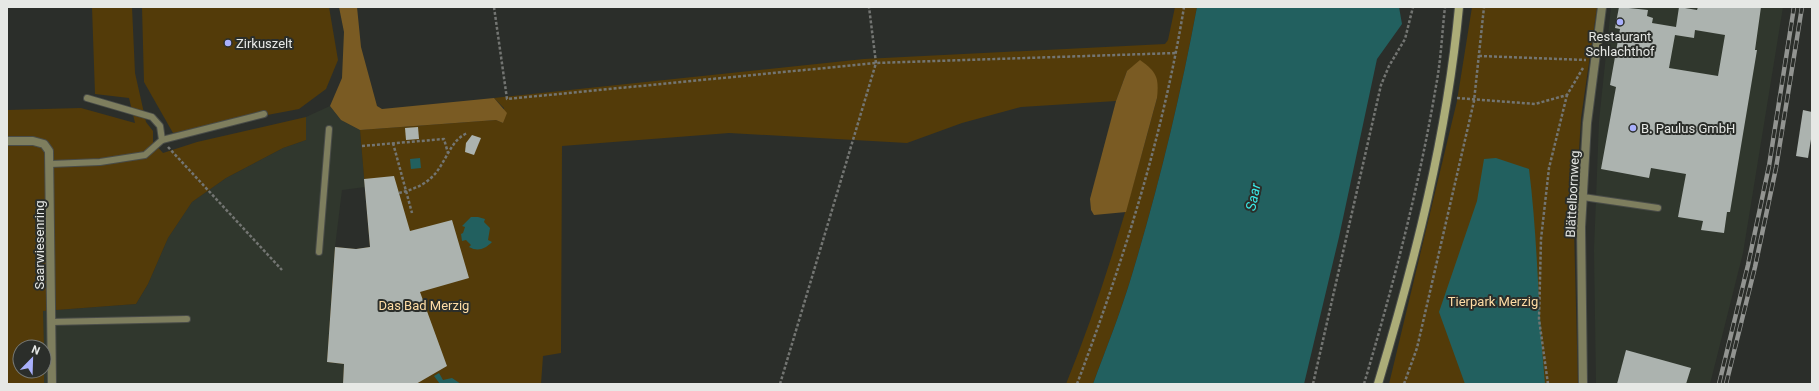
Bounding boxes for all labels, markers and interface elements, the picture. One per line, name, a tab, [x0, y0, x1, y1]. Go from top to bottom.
marker: Restaurant Schlachthof	[1615, 17, 1625, 27]
place label: Restaurant Schlachthof	[1585, 29, 1655, 59]
place label: Zirkuszelt	[236, 36, 292, 51]
marker: Zirkuszelt	[223, 38, 233, 48]
place label: B. Paulus GmbH	[1641, 121, 1735, 136]
marker: B. Paulus GmbH	[1628, 123, 1638, 133]
street label: Blättelbornweg	[1563, 150, 1582, 238]
water label: Saar	[1242, 182, 1264, 212]
street label: Saarwiesenring	[32, 200, 47, 290]
park label: Tierpark Merzig	[1448, 294, 1538, 309]
park label: Das Bad Merzig	[379, 298, 469, 313]
north arrow	[12, 339, 52, 379]
text: N	[30, 343, 42, 358]

